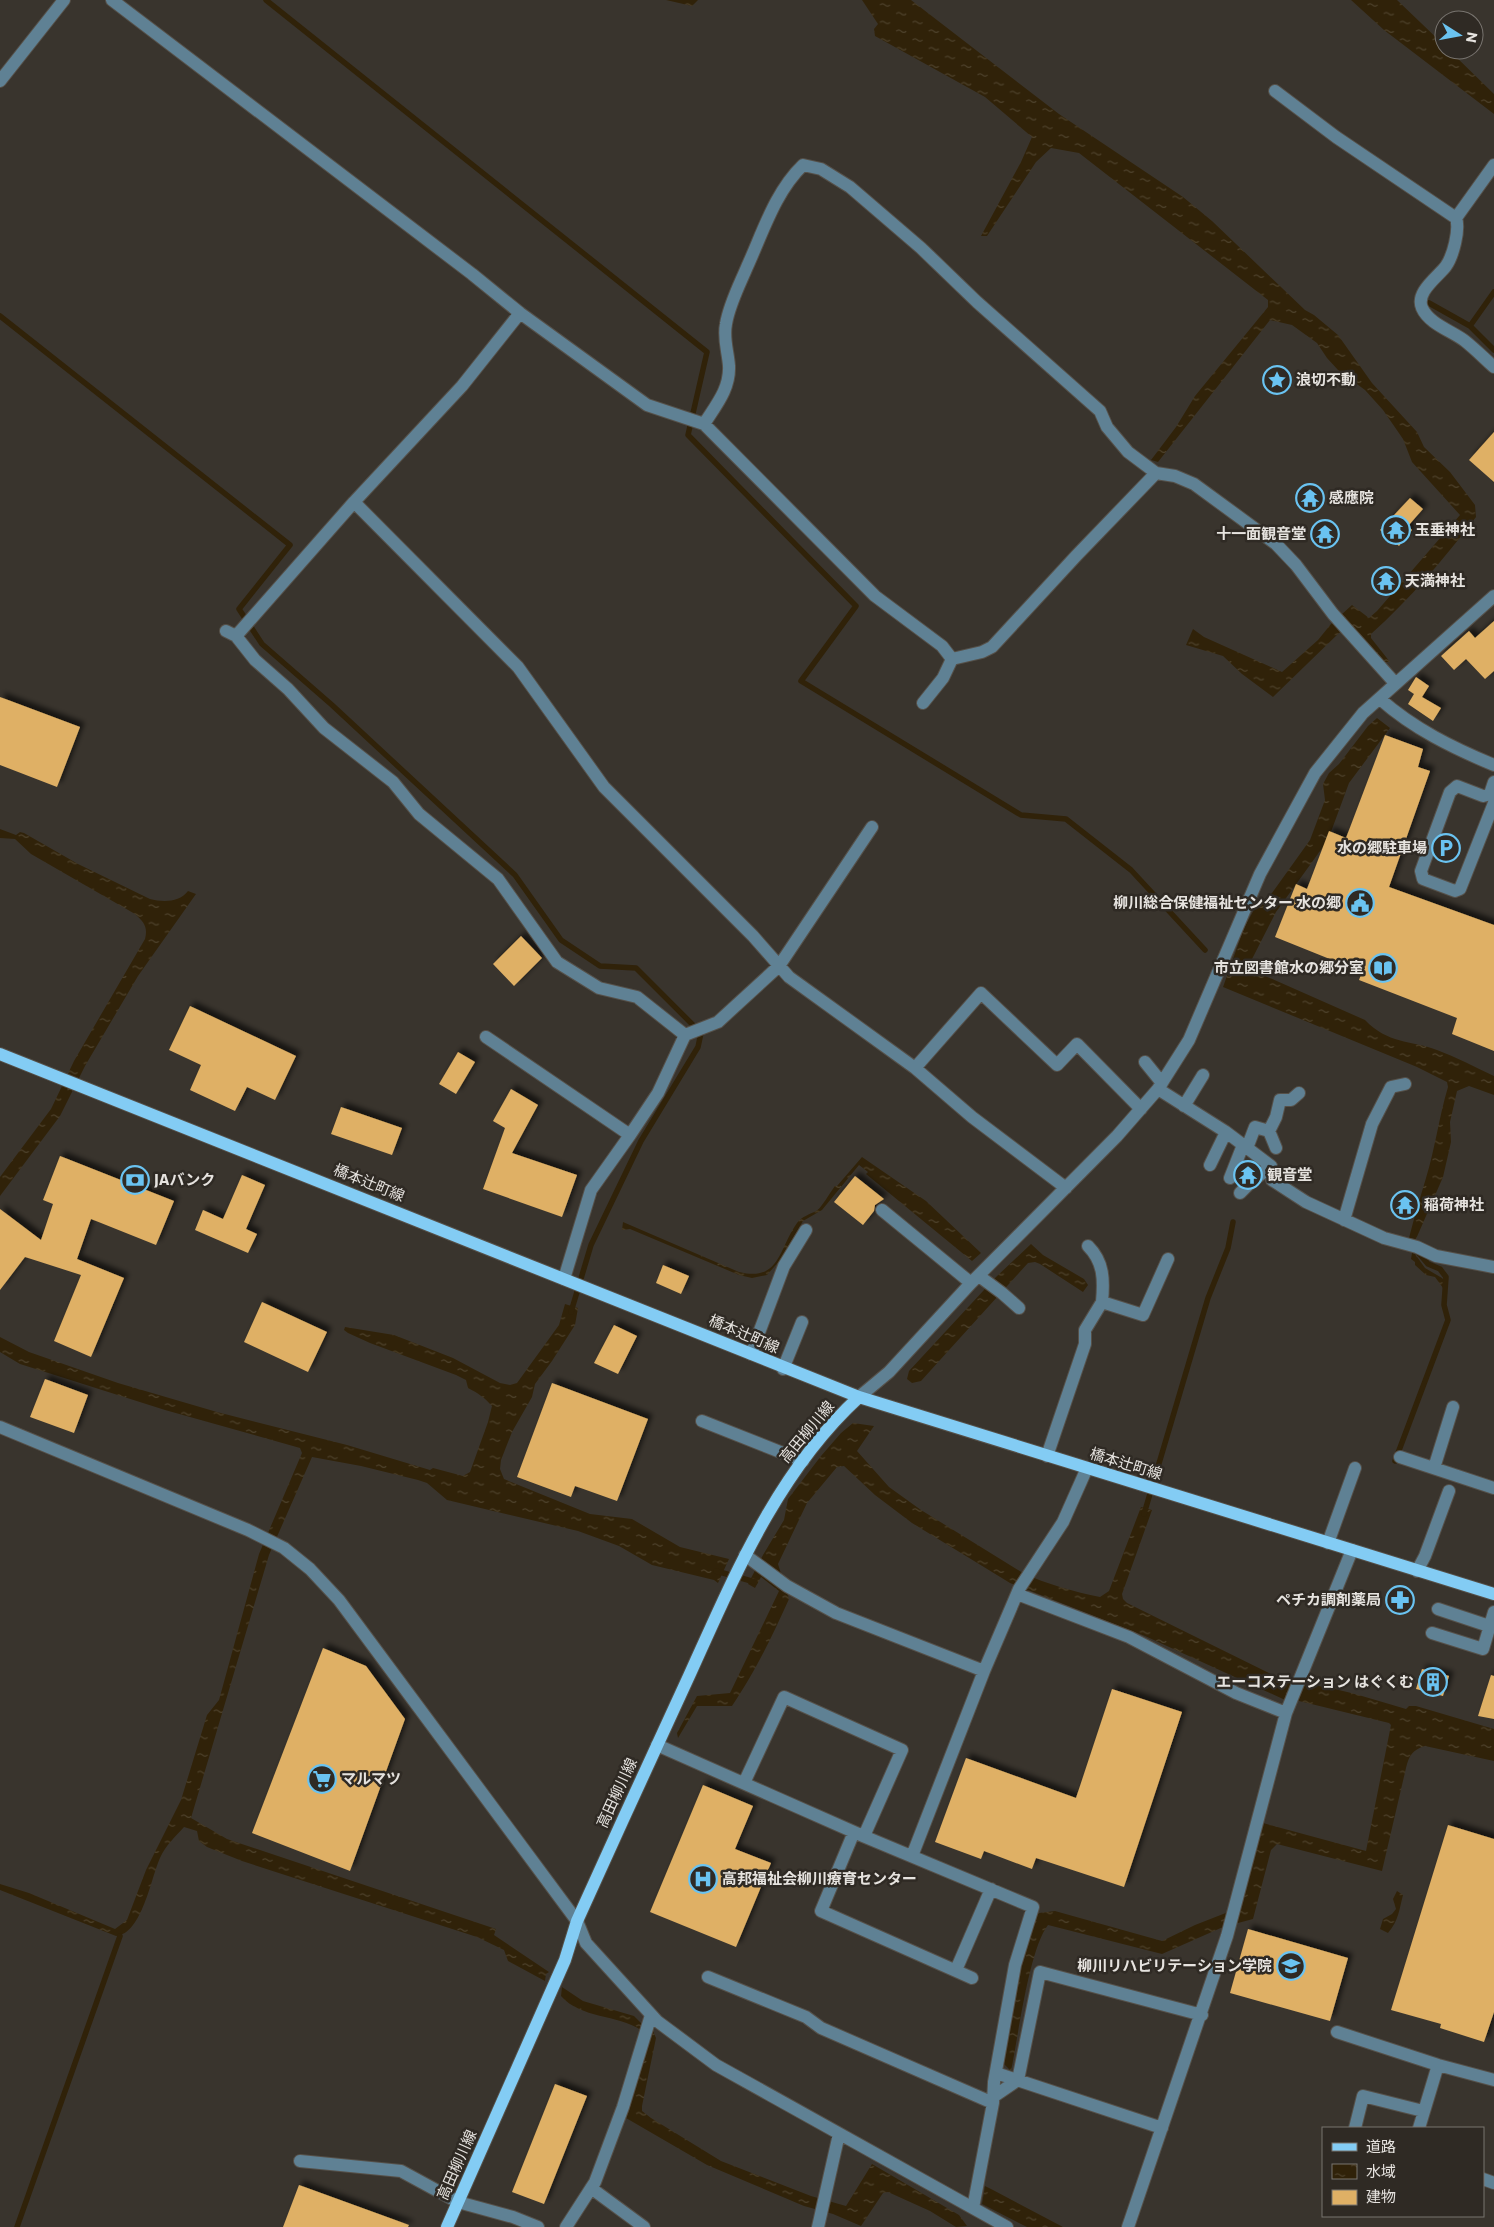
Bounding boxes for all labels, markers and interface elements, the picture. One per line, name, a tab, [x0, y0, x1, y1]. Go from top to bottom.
north arrow	[1434, 10, 1484, 60]
text: N	[1463, 31, 1482, 44]
place icon: 浪切不動	[1262, 365, 1292, 395]
place label: 浪切不動	[1296, 370, 1356, 388]
temple icon: 感應院	[1295, 483, 1325, 513]
place label: 感應院	[1329, 488, 1374, 506]
temple icon: 玉垂神社	[1381, 515, 1411, 545]
temple icon: 十一面観音堂	[1310, 519, 1340, 549]
place label: 玉垂神社	[1415, 520, 1475, 538]
place label: 十一面観音堂	[1216, 524, 1306, 542]
temple icon: 天満神社	[1371, 566, 1401, 596]
place label: 天満神社	[1405, 571, 1465, 589]
parking icon: 水の郷駐車場	[1431, 833, 1461, 863]
place label: 水の郷駐車場	[1337, 838, 1427, 856]
public building icon: 柳川総合保健福祉センター 水の郷	[1345, 888, 1375, 918]
place label: 柳川総合保健福祉センター 水の郷	[1113, 893, 1341, 911]
library icon: 市立図書館水の郷分室	[1368, 953, 1398, 983]
place label: 市立図書館水の郷分室	[1214, 958, 1364, 976]
street label: 橋本辻町線	[331, 1160, 408, 1204]
temple icon: 観音堂	[1233, 1160, 1263, 1190]
bank icon: JAバンク	[120, 1165, 150, 1195]
place label: 観音堂	[1267, 1165, 1312, 1183]
place label: JAバンク	[154, 1170, 215, 1188]
temple icon: 稲荷神社	[1390, 1190, 1420, 1220]
place label: 稲荷神社	[1424, 1195, 1484, 1213]
street label: 橋本辻町線	[706, 1310, 782, 1356]
street label: 高田柳川線	[775, 1397, 837, 1466]
street label: 橋本辻町線	[1088, 1443, 1165, 1483]
pharmacy icon: ペチカ調剤薬局	[1385, 1585, 1415, 1615]
place label: ペチカ調剤薬局	[1276, 1590, 1381, 1608]
building icon: エーコステーション はぐくむ	[1418, 1667, 1448, 1697]
place label: エーコステーション はぐくむ	[1216, 1672, 1414, 1690]
street label: 高田柳川線	[592, 1755, 640, 1830]
supermarket icon: マルマツ	[307, 1764, 337, 1794]
place label: マルマツ	[341, 1769, 401, 1787]
hospital icon: 高邦福祉会柳川療育センター	[688, 1864, 718, 1894]
place label: 高邦福祉会柳川療育センター	[722, 1869, 917, 1887]
school or university icon: 柳川リハビリテーション学院	[1276, 1951, 1306, 1981]
place label: 柳川リハビリテーション学院	[1077, 1956, 1272, 1974]
street label: 高田柳川線	[433, 2127, 480, 2203]
legend	[1322, 2127, 1484, 2217]
text: 道路	[1366, 2137, 1396, 2155]
text: 水域	[1366, 2162, 1396, 2180]
text: 建物	[1366, 2187, 1396, 2205]

